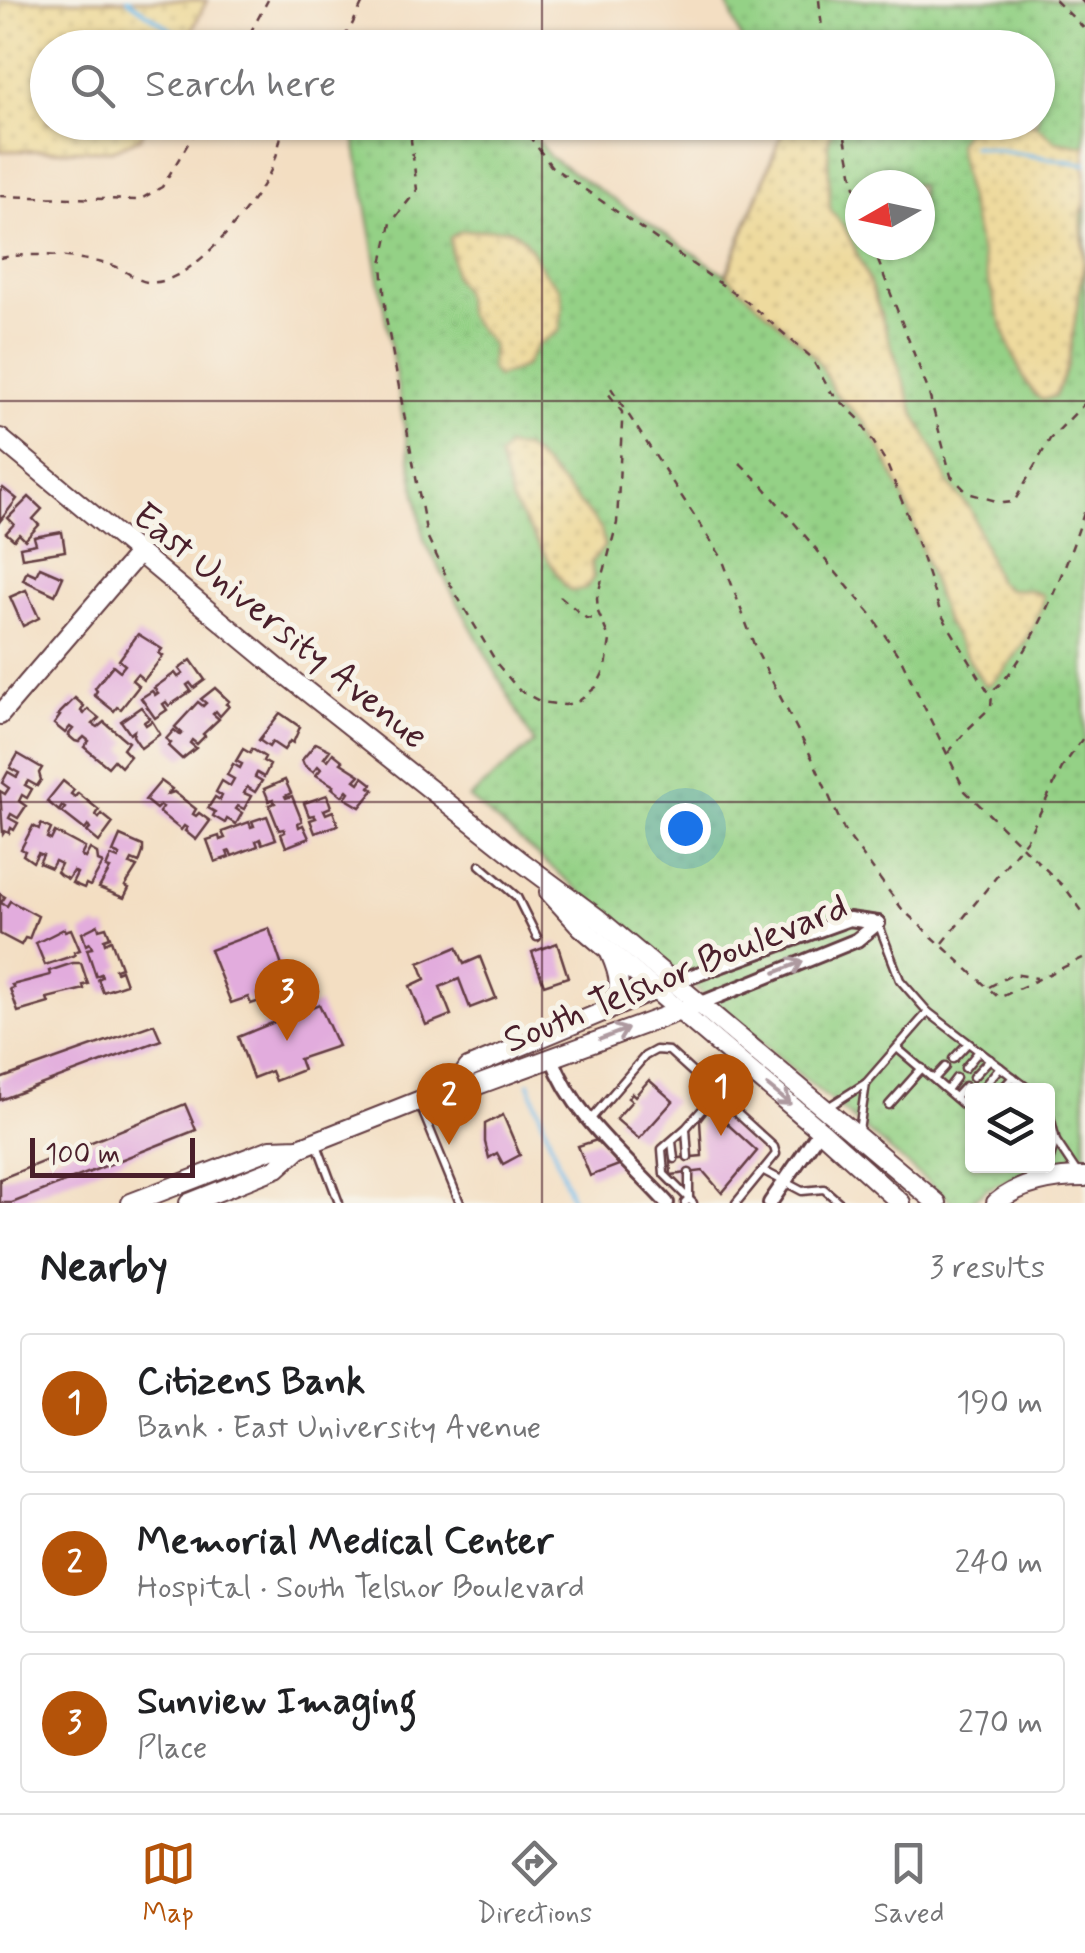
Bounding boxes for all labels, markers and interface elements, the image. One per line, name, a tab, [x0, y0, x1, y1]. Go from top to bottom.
search box	[30, 30, 1055, 140]
icon: search	[65, 58, 120, 113]
text: Search here	[145, 61, 336, 110]
north arrow	[845, 170, 935, 260]
street label: East University Avenue	[121, 492, 437, 761]
your location	[660, 803, 711, 854]
street label: South Telshor Boulevard	[497, 883, 855, 1066]
one-way arrow	[774, 957, 804, 975]
pin: 3	[254, 958, 320, 1041]
one-way arrow	[598, 1024, 628, 1042]
pin: 1	[688, 1054, 754, 1136]
pin: 2	[416, 1062, 482, 1145]
map controls	[965, 1083, 1055, 1173]
button: layers	[965, 1083, 1055, 1173]
one-way arrow	[765, 1084, 791, 1106]
scale bar	[30, 1133, 195, 1178]
text: 100 m	[45, 1137, 120, 1174]
text: Nearby	[40, 1241, 168, 1296]
text: 3 results	[929, 1247, 1045, 1289]
text: Citizens Bank	[137, 1358, 365, 1407]
text: 1	[67, 1382, 82, 1424]
text: 190 m	[956, 1382, 1043, 1424]
text: Bank · East University Avenue	[137, 1407, 541, 1449]
text: Memorial Medical Center	[137, 1518, 553, 1567]
text: 2	[67, 1542, 82, 1584]
text: 240 m	[955, 1542, 1043, 1584]
text: Hospital · South Telshor Boulevard	[137, 1567, 585, 1609]
text: Sunview Imaging	[137, 1678, 417, 1727]
text: 3	[67, 1702, 82, 1744]
text: 270 m	[958, 1702, 1043, 1744]
text: Place	[137, 1727, 207, 1769]
tab: Map	[141, 1836, 196, 1933]
tab: Directions	[477, 1836, 592, 1933]
tab: Saved	[874, 1836, 944, 1933]

